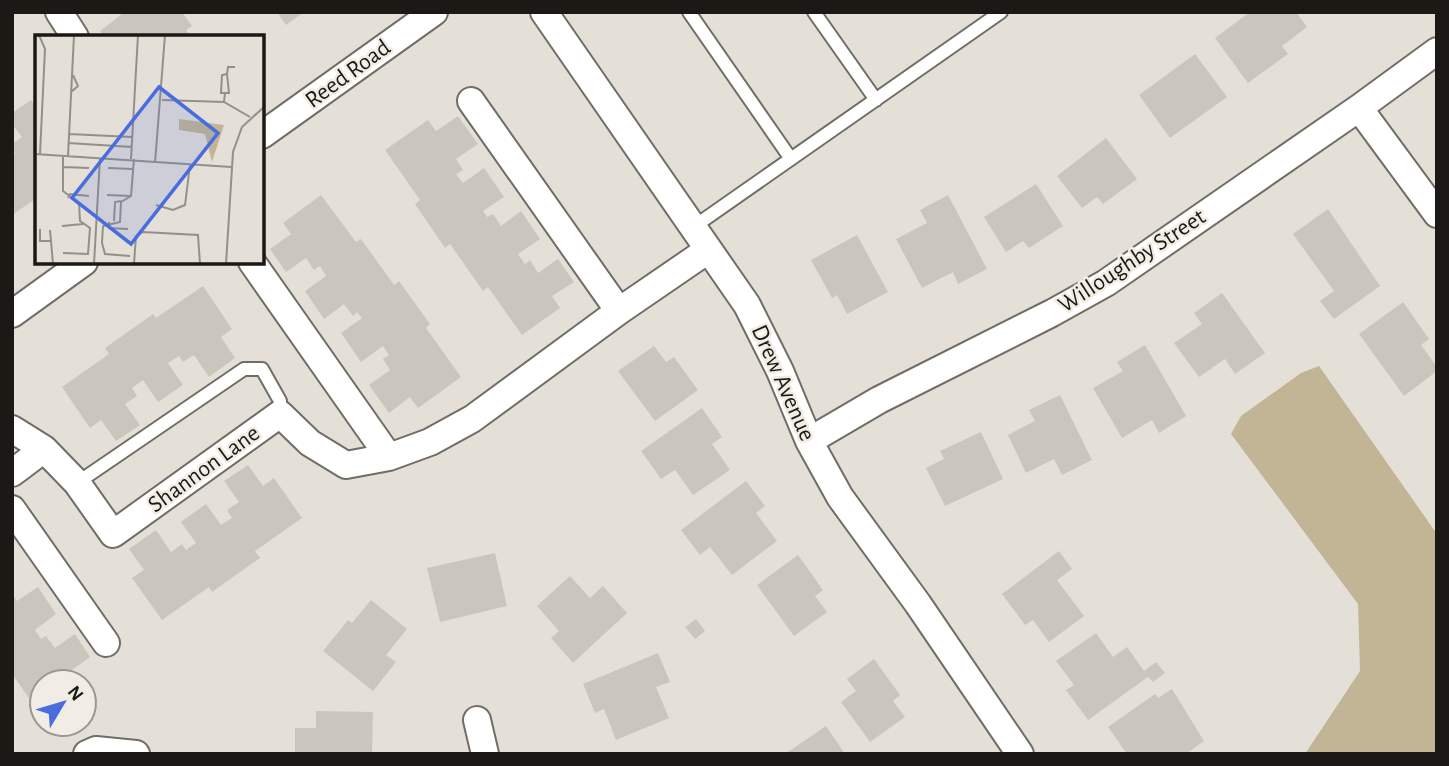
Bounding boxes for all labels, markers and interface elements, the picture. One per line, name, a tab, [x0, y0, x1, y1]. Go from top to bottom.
inset map	[35, 35, 264, 264]
street label: Reed Road	[301, 35, 395, 113]
street label: Willoughby Street	[1054, 204, 1210, 317]
street label: Drew Avenue	[747, 321, 819, 445]
street label: Shannon Lane	[144, 421, 264, 517]
north arrow	[28, 668, 98, 738]
text: N	[64, 682, 87, 705]

